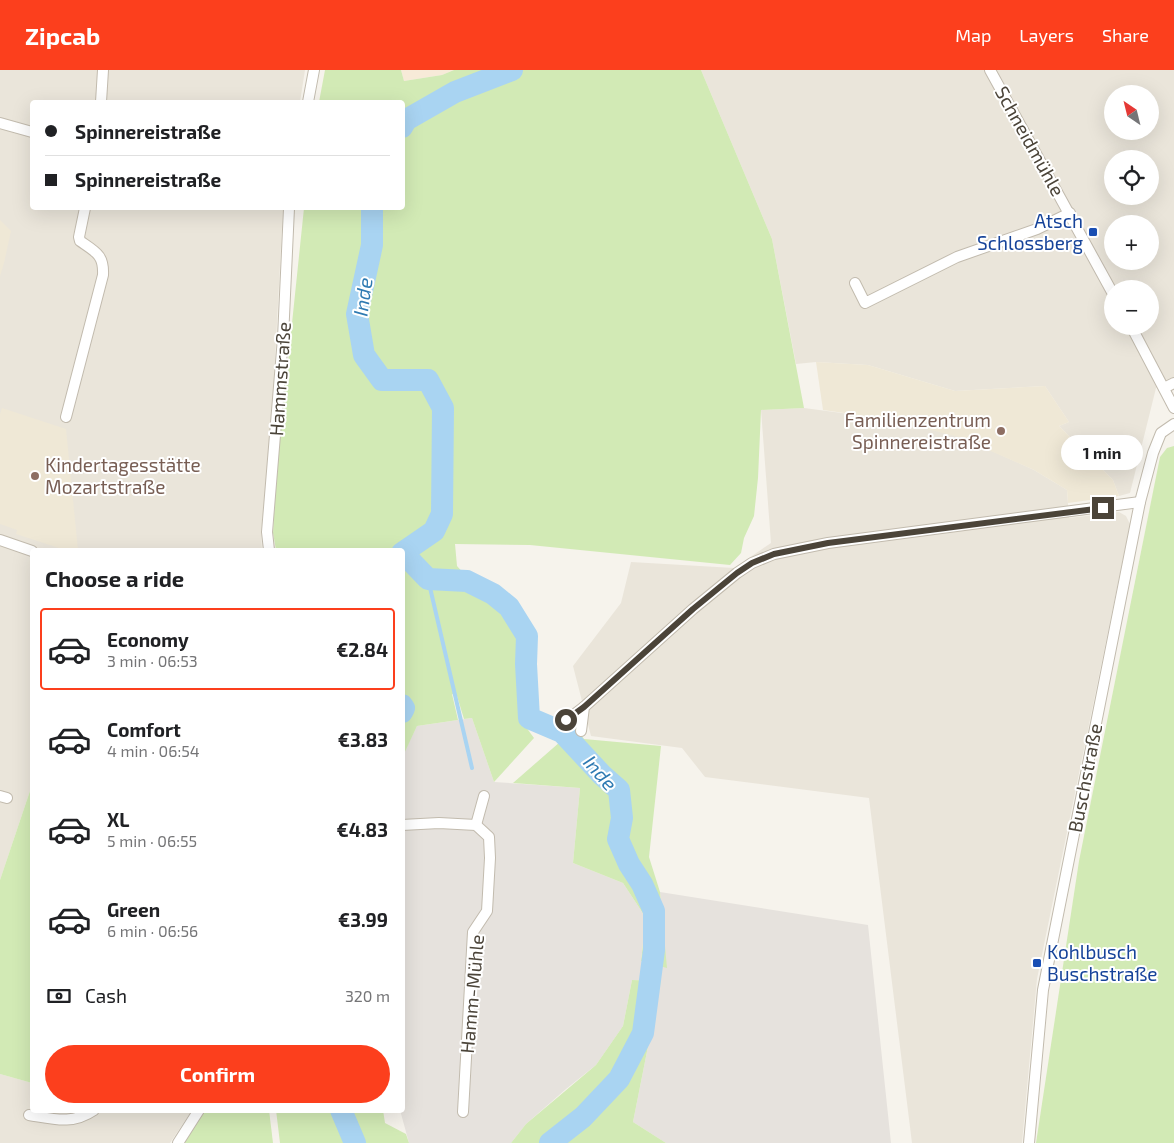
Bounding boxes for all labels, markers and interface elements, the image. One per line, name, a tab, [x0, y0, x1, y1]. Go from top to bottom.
text: Zipcab	[25, 21, 100, 50]
text: Map	[955, 24, 991, 46]
text: Layers	[1019, 24, 1074, 46]
text: Share	[1102, 24, 1149, 46]
street label: Schneidmühle	[991, 82, 1070, 200]
north arrow	[1104, 85, 1159, 140]
map controls	[1104, 85, 1159, 335]
text: Spinnereistraße	[75, 120, 221, 143]
button: locate	[1104, 150, 1159, 205]
text: Spinnereistraße	[75, 168, 221, 191]
place label: Atsch Schlossberg	[977, 209, 1083, 254]
button: +	[1104, 215, 1159, 270]
marker: Atsch Schlossberg	[1087, 226, 1099, 238]
water label: Inde	[347, 276, 377, 318]
button: −	[1104, 280, 1159, 335]
street label: Hammstraße	[264, 321, 295, 437]
place label: Familienzentrum Spinnereistraße	[845, 408, 991, 453]
marker: Familienzentrum Spinnereistraße	[995, 425, 1007, 437]
callout: 1 min	[1062, 436, 1144, 470]
text: 1 min	[1083, 443, 1121, 462]
place label: Kindertagesstätte Mozartstraße	[45, 453, 201, 498]
marker: Kindertagesstätte Mozartstraße	[29, 470, 41, 482]
route end	[1092, 497, 1114, 519]
text: Choose a ride	[45, 565, 184, 591]
icon: car	[47, 627, 92, 672]
text: Economy	[107, 628, 189, 651]
text: €2.84	[336, 638, 388, 661]
text: 3 min · 06:53	[107, 651, 198, 670]
route start	[555, 709, 577, 731]
icon: car	[47, 717, 92, 762]
text: Comfort	[107, 718, 181, 741]
street label: Buschstraße	[1063, 721, 1106, 834]
text: €3.83	[338, 728, 388, 751]
text: 4 min · 06:54	[107, 741, 200, 760]
water label: Inde	[579, 750, 623, 795]
icon: car	[47, 807, 92, 852]
text: XL	[107, 808, 129, 831]
text: €4.83	[336, 818, 388, 841]
text: 5 min · 06:55	[107, 831, 197, 850]
icon: car	[47, 897, 92, 942]
text: Green	[107, 898, 160, 921]
text: €3.99	[338, 908, 388, 931]
text: 6 min · 06:56	[107, 921, 198, 940]
street label: Hamm-Mühle	[455, 934, 488, 1054]
place label: Kohlbusch Buschstraße	[1047, 940, 1158, 985]
marker: Kohlbusch Buschstraße	[1031, 957, 1043, 969]
icon: cash	[45, 982, 73, 1010]
text: Cash	[85, 984, 127, 1007]
text: 320 m	[345, 986, 390, 1005]
button: Confirm	[45, 1045, 390, 1103]

